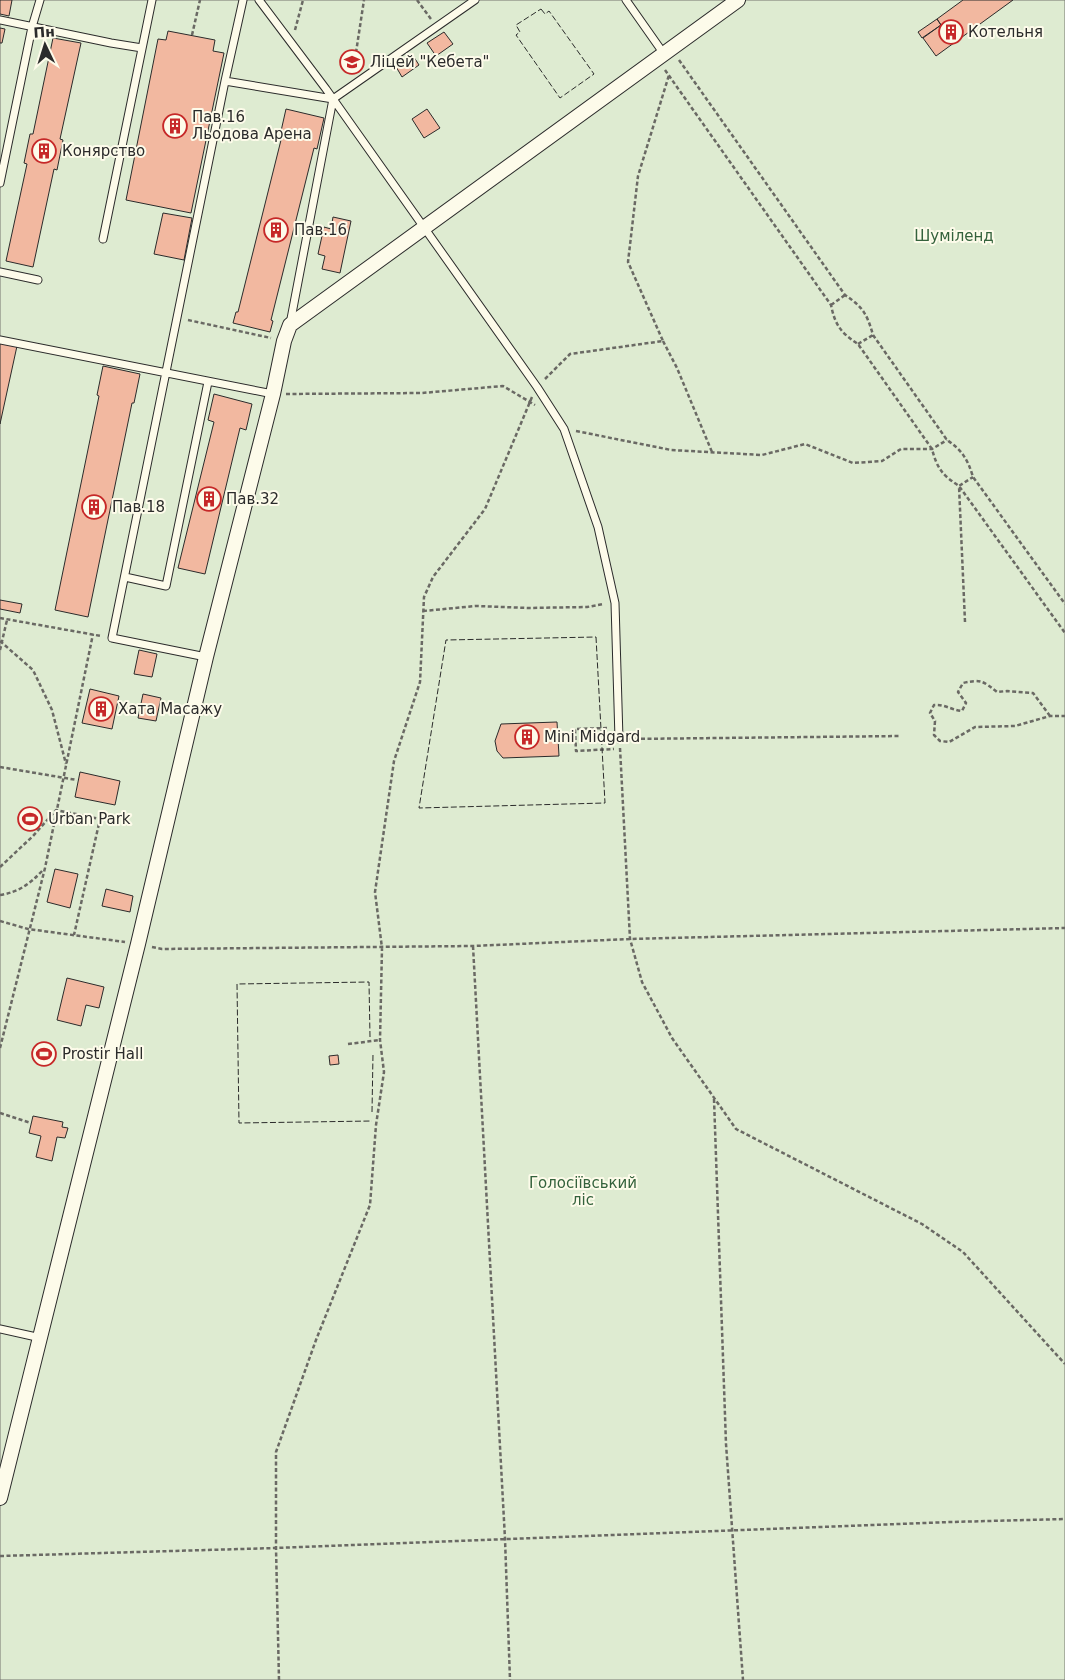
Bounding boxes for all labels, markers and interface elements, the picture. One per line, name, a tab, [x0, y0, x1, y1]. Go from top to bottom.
building icon: Котельня	[938, 19, 964, 45]
north arrow	[20, 20, 70, 70]
text: Пн	[33, 23, 55, 41]
place label: Котельня	[968, 23, 1043, 41]
school or university icon: Ліцей "Кебета"	[339, 49, 365, 75]
place label: Ліцей "Кебета"	[370, 53, 490, 71]
place label: Пав.16 Льодова Арена	[192, 108, 312, 143]
building icon: Пав.16 Льодова Арена	[162, 113, 188, 139]
building icon: Конярство	[31, 138, 57, 164]
place label: Конярство	[62, 142, 145, 160]
building icon: Пав.16	[263, 217, 289, 243]
place label: Пав.16	[294, 221, 347, 239]
park label: Шуміленд	[914, 227, 994, 245]
building icon: Пав.32	[196, 486, 222, 512]
place label: Пав.32	[226, 490, 279, 508]
building icon: Пав.18	[81, 494, 107, 520]
place label: Пав.18	[112, 498, 165, 516]
building icon: Хата Масажу	[88, 696, 114, 722]
place label: Хата Масажу	[118, 700, 222, 718]
building icon: Mini Midgard	[514, 724, 540, 750]
place label: Mini Midgard	[544, 728, 640, 746]
sports icon: Urban Park	[17, 806, 43, 832]
place label: Urban Park	[48, 810, 131, 828]
sports icon: Prostir Hall	[31, 1041, 57, 1067]
place label: Prostir Hall	[62, 1045, 143, 1063]
park label: Голосіївський ліс	[529, 1174, 637, 1209]

